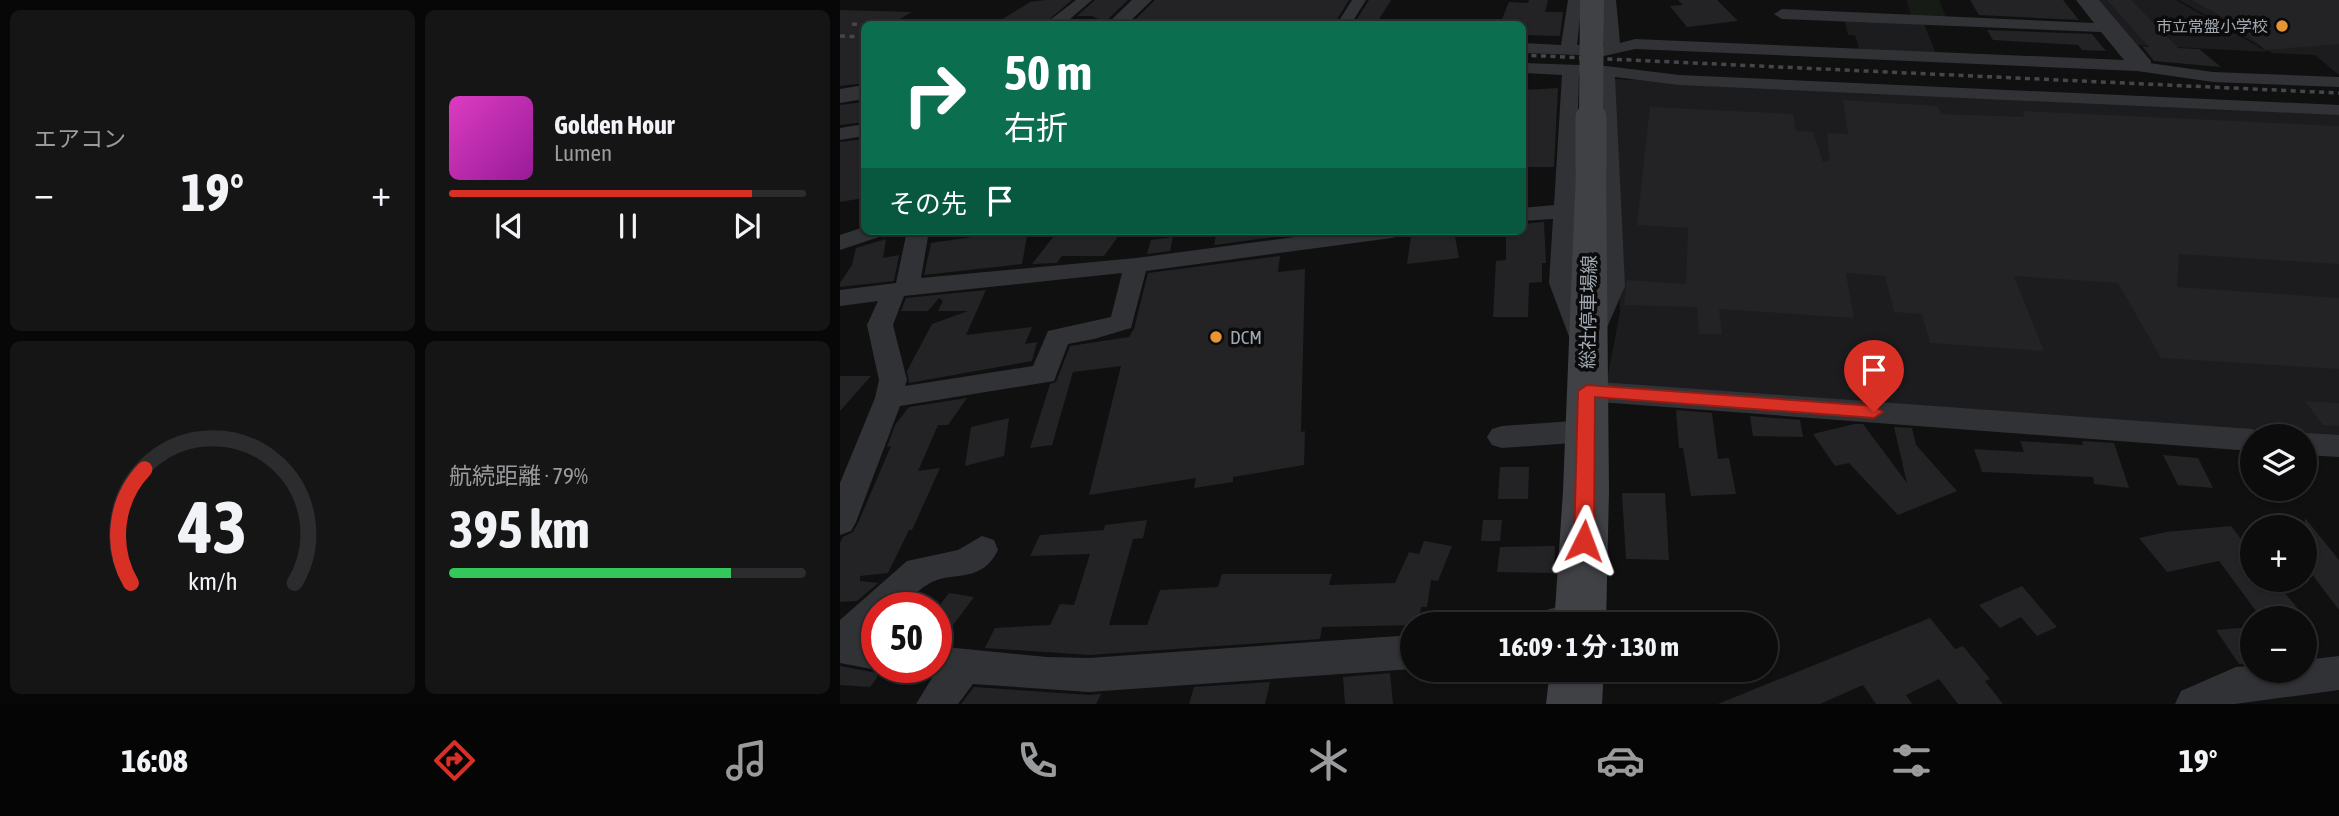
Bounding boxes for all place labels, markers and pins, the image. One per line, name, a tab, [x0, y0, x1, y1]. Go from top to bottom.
place label: 市立常盤小学校	[2156, 17, 2268, 35]
marker: 市立常盤小学校	[2274, 18, 2290, 34]
place label: DCM	[1230, 326, 1262, 348]
marker: DCM	[1208, 329, 1224, 345]
pin	[1844, 340, 1904, 412]

